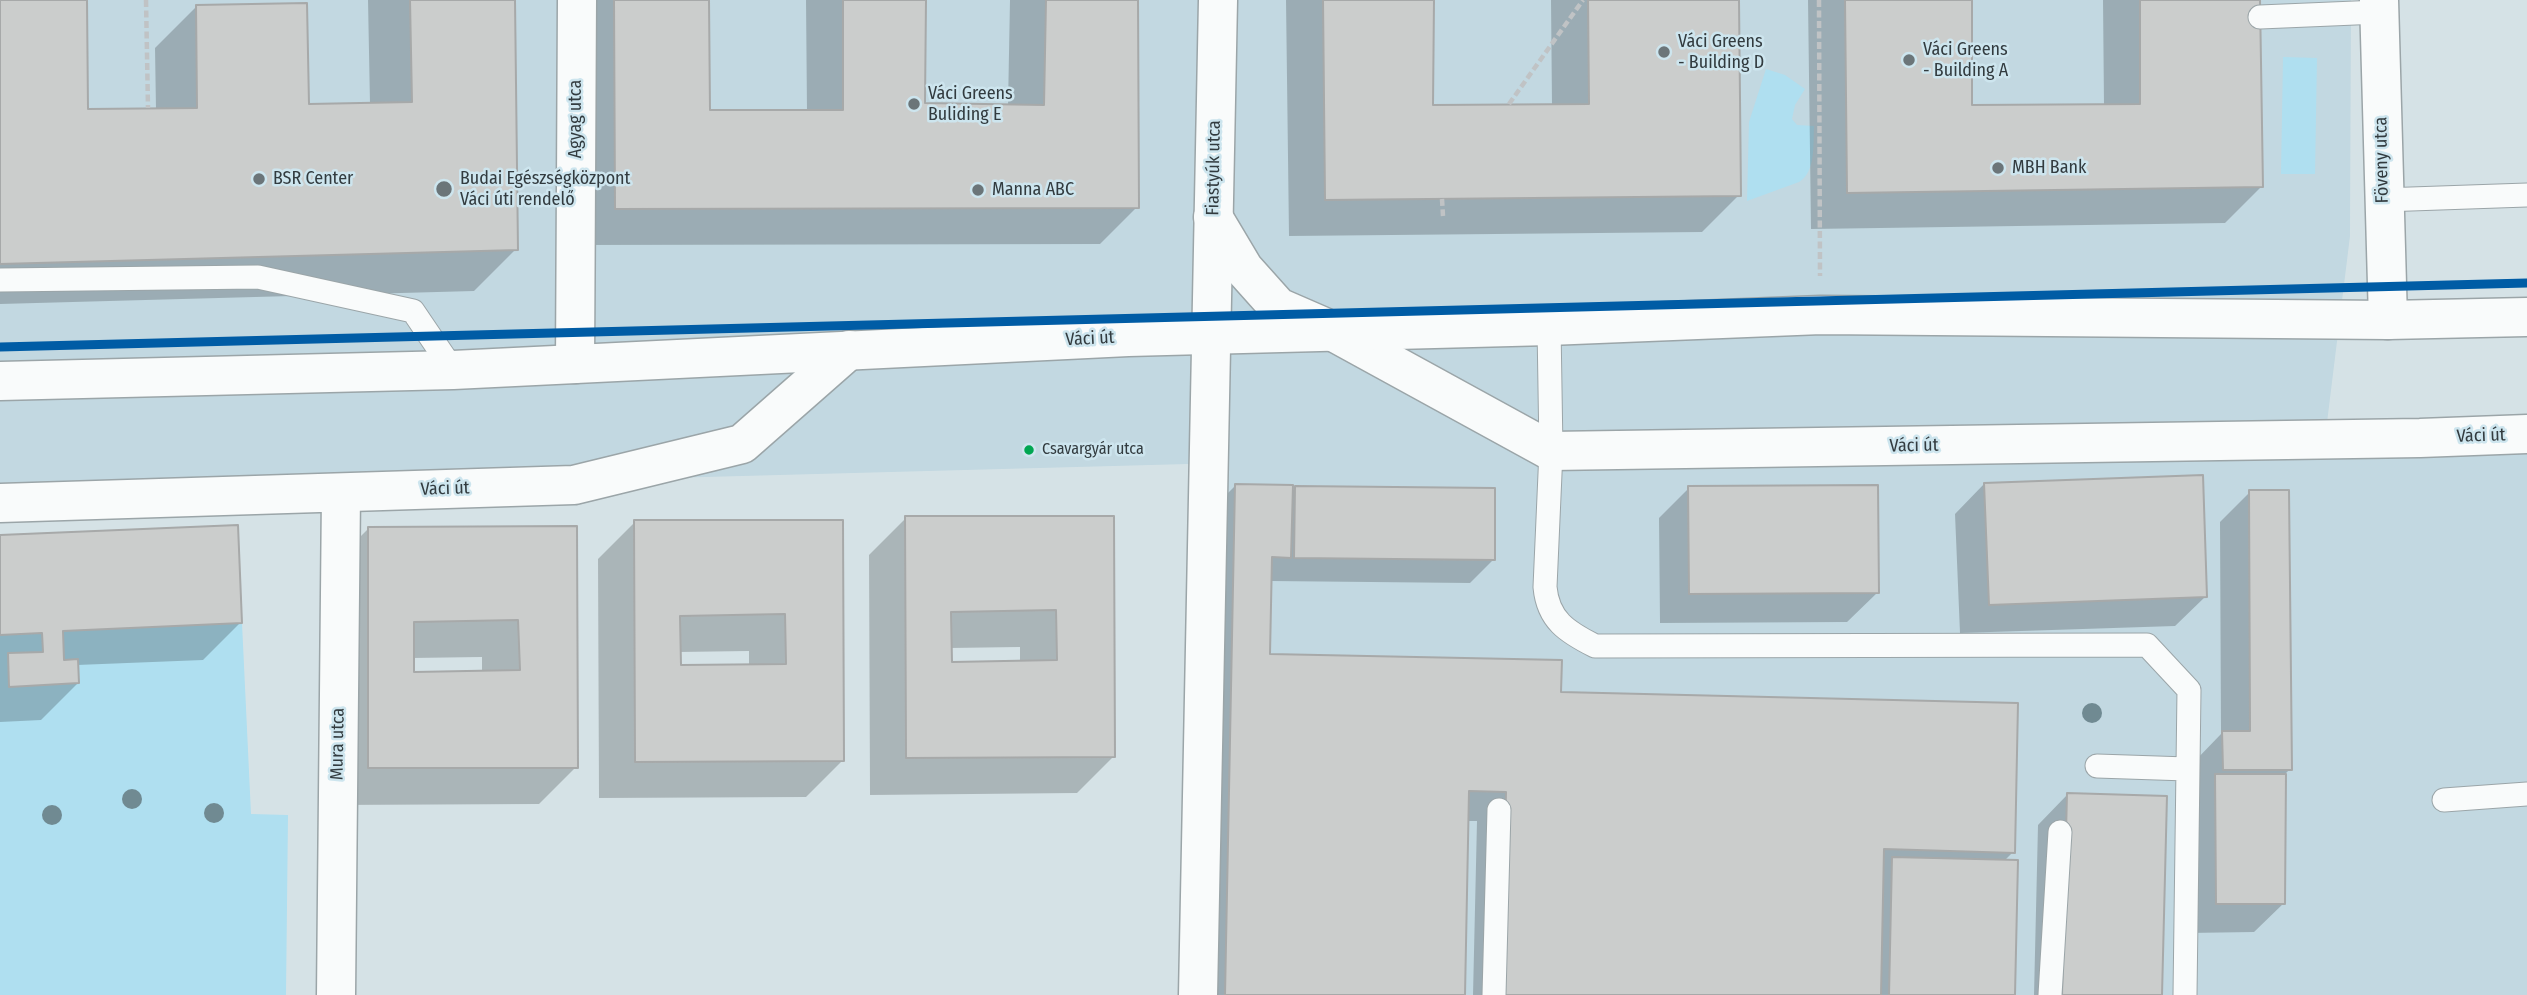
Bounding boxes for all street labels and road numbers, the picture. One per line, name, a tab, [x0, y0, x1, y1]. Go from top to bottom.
street label: Agyag utca	[565, 80, 587, 158]
street label: Föveny utca	[2370, 117, 2394, 203]
street label: Fiastyúk utca	[1202, 120, 1226, 216]
street label: Váci út	[1065, 327, 1115, 351]
street label: Váci út	[2456, 424, 2506, 448]
street label: Váci út	[1889, 435, 1939, 457]
street label: Váci út	[420, 477, 470, 501]
street label: Mura utca	[327, 708, 349, 780]

